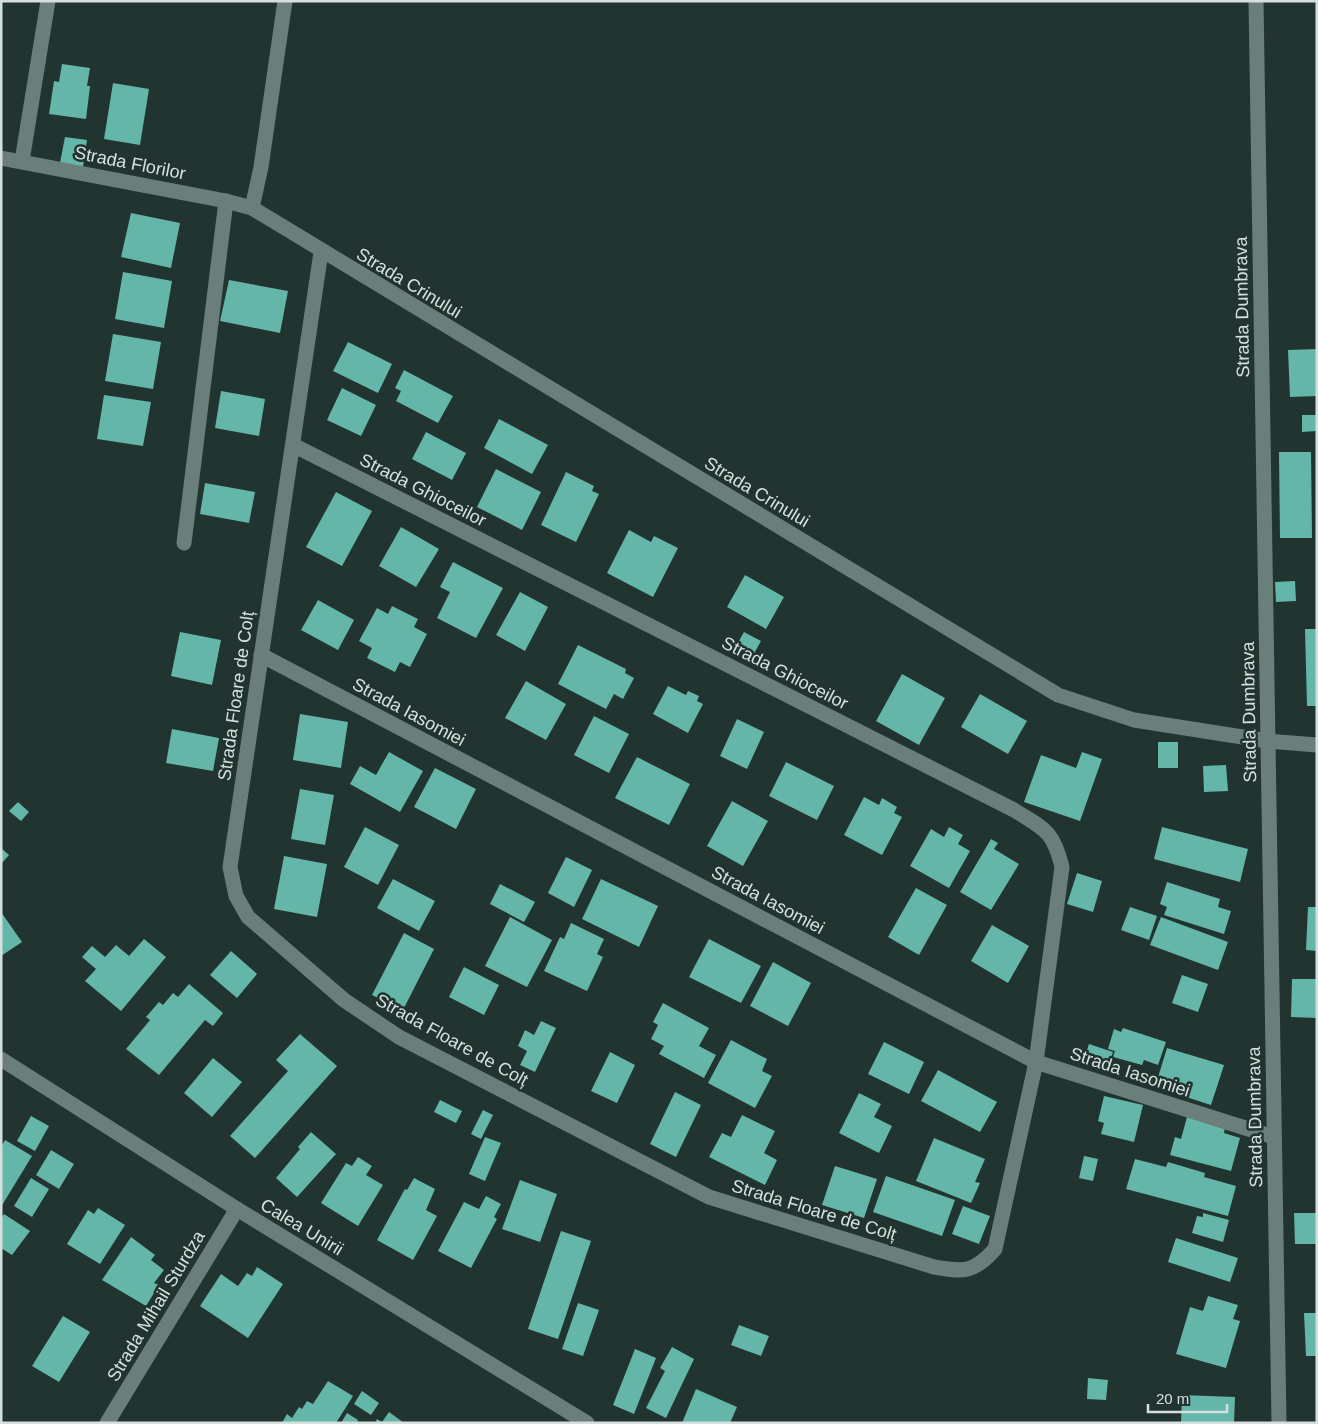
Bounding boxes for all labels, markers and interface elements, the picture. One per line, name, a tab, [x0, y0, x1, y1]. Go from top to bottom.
street label: Strada Florilor	[73, 142, 187, 184]
street label: Strada Dumbrava	[1231, 235, 1253, 378]
street label: Strada Crinului	[353, 244, 465, 322]
street label: Strada Ghioceilor	[357, 450, 489, 530]
street label: Strada Crinului	[701, 453, 813, 531]
street label: Strada Floare de Colț	[214, 610, 258, 782]
street label: Strada Ghioceilor	[719, 633, 851, 713]
street label: Strada Dumbrava	[1238, 640, 1260, 783]
street label: Strada Iasomiei	[349, 674, 469, 750]
street label: Strada Iasomiei	[708, 862, 828, 938]
street label: Strada Floare de Colț	[372, 990, 532, 1090]
street label: Strada Iasomiei	[1067, 1043, 1193, 1101]
street label: Strada Dumbrava	[1244, 1045, 1266, 1188]
street label: Strada Floare de Colț	[729, 1175, 899, 1245]
street label: Calea Unirii	[257, 1194, 347, 1260]
street label: Strada Mihail Sturdza	[103, 1226, 209, 1385]
scale bar	[1148, 1382, 1227, 1414]
text: 20 m	[1156, 1390, 1189, 1407]

